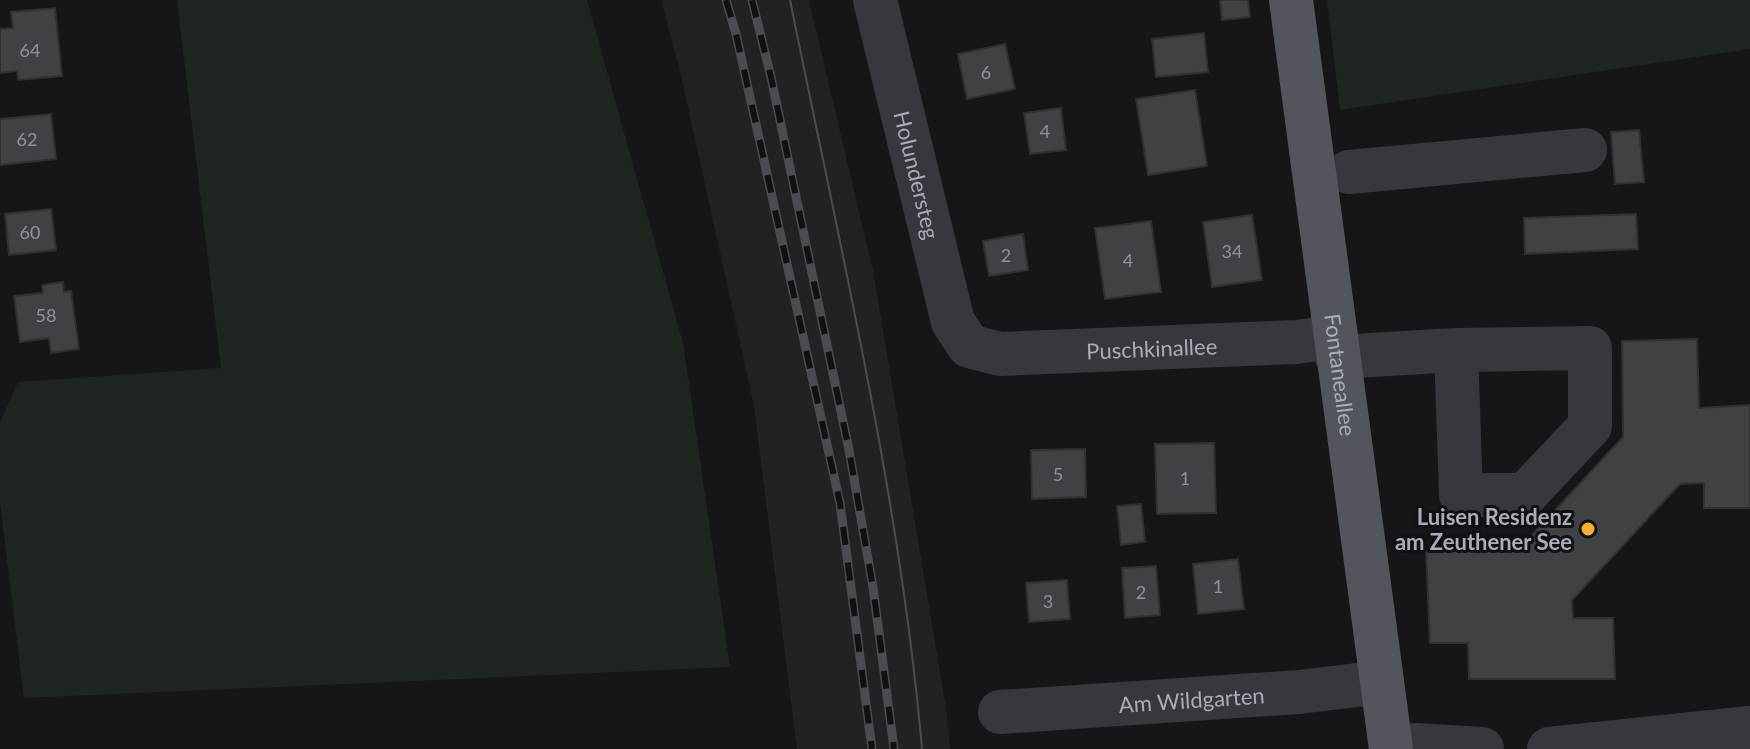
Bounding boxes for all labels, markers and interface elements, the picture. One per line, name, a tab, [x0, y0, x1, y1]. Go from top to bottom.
house number: 64	[20, 39, 40, 61]
house number: 6	[981, 61, 991, 83]
street label: Holundersteg	[889, 108, 946, 242]
house number: 4	[1040, 120, 1050, 142]
house number: 62	[17, 128, 37, 150]
house number: 60	[20, 221, 40, 243]
house number: 34	[1222, 240, 1242, 262]
house number: 2	[1001, 244, 1011, 266]
house number: 4	[1123, 249, 1133, 271]
house number: 58	[36, 304, 56, 326]
street label: Fontaneallee	[1319, 312, 1363, 438]
street label: Puschkinallee	[1086, 332, 1218, 364]
house number: 5	[1053, 463, 1063, 485]
house number: 1	[1180, 467, 1190, 489]
place label: Luisen Residenz am Zeuthener See	[1395, 503, 1572, 555]
marker: Luisen Residenz am Zeuthener See	[1579, 520, 1597, 538]
house number: 1	[1213, 575, 1223, 597]
house number: 2	[1136, 581, 1146, 603]
house number: 3	[1043, 590, 1053, 612]
street label: Am Wildgarten	[1118, 681, 1265, 718]

